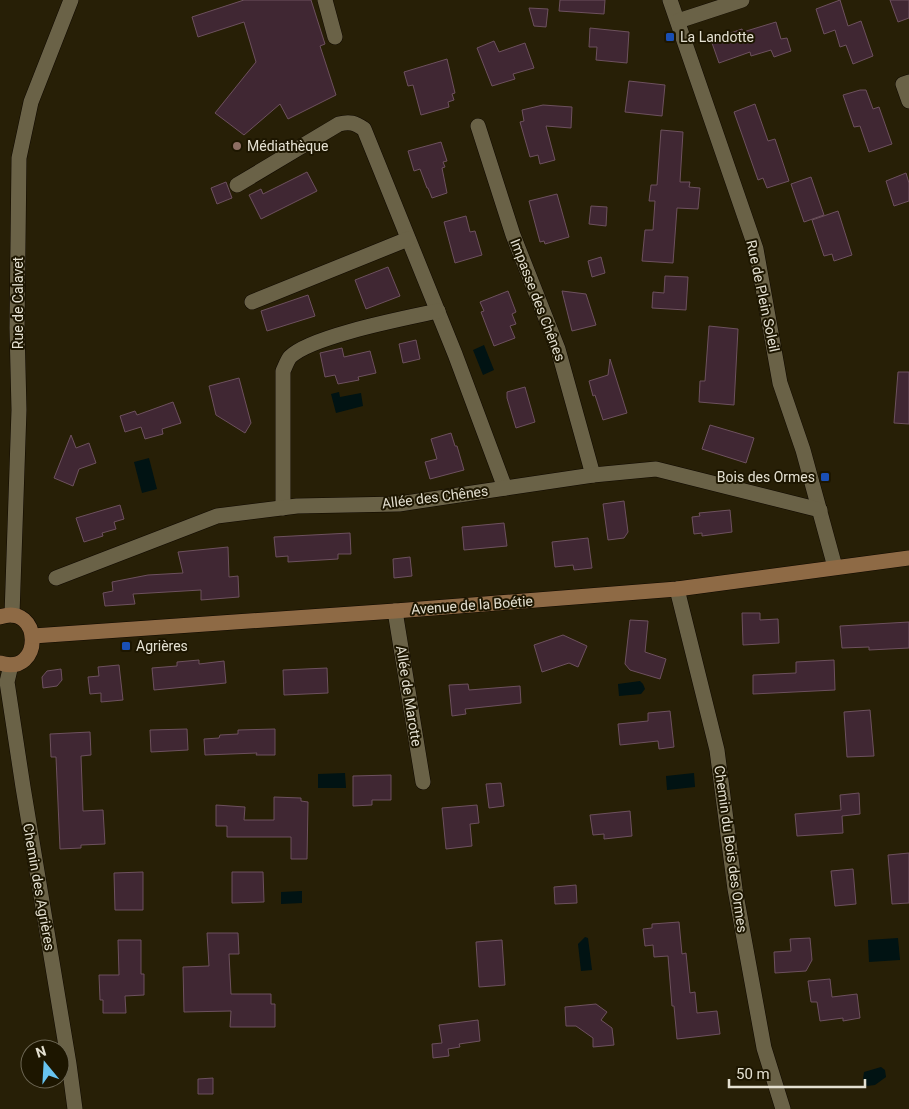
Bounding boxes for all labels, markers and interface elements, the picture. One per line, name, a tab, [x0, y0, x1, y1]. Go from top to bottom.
place label: La Landotte	[680, 29, 754, 45]
marker: La Landotte	[664, 31, 676, 43]
place label: Médiathèque	[247, 138, 328, 154]
marker: Médiathèque	[231, 140, 243, 152]
street label: Impasse des Chênes	[507, 237, 569, 363]
street label: Rue de Plein Soleil	[743, 238, 783, 354]
street label: Rue de Calavet	[10, 256, 26, 349]
place label: Bois des Ormes	[717, 469, 815, 485]
marker: Bois des Ormes	[819, 471, 831, 483]
street label: Allée des Chênes	[381, 483, 489, 511]
street label: Avenue de la Boétie	[411, 593, 533, 617]
place label: Agrières	[136, 638, 188, 654]
marker: Agrières	[120, 640, 132, 652]
street label: Allée de Marotte	[393, 644, 425, 748]
street label: Chemin du Bois des Ormes	[711, 765, 751, 933]
street label: Chemin des Agrières	[20, 822, 58, 952]
north arrow	[20, 1039, 70, 1089]
text: N	[34, 1042, 48, 1061]
scale bar	[729, 1056, 865, 1088]
text: 50 m	[736, 1065, 770, 1083]

